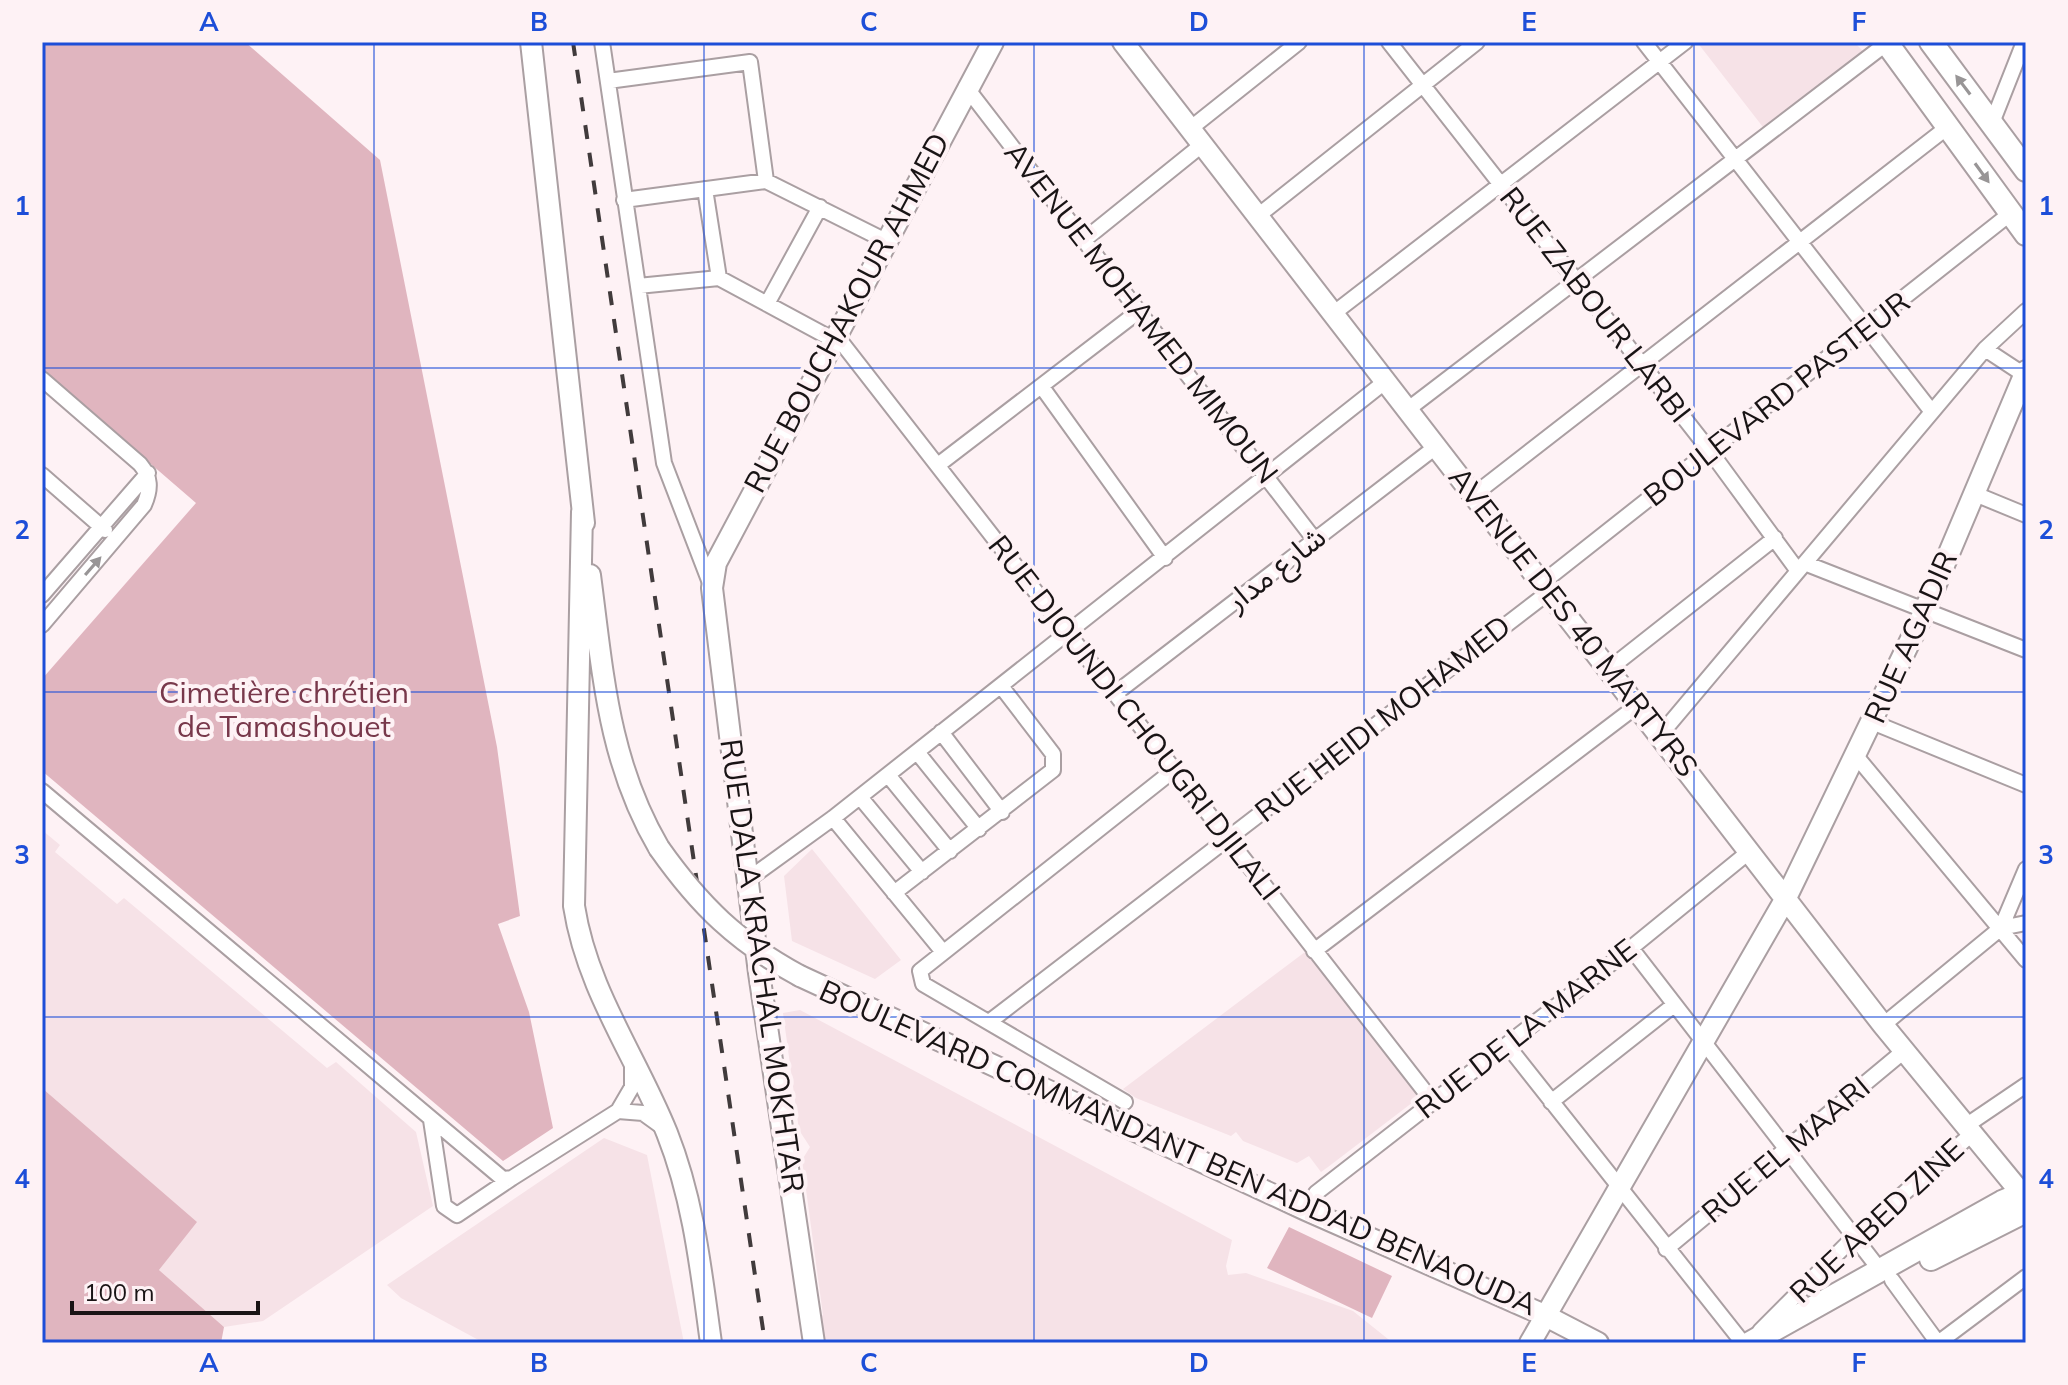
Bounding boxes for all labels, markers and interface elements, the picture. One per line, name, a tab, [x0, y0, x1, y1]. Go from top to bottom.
text: A	[199, 5, 219, 38]
text: B	[530, 5, 548, 38]
text: C	[860, 5, 878, 38]
text: D	[1189, 5, 1209, 38]
text: E	[1521, 5, 1537, 38]
text: F	[1852, 5, 1867, 38]
one-way arrow	[1955, 74, 1971, 95]
street label: RUE BOUCHAKOUR AHMED	[735, 126, 957, 499]
street label: AVENUE MOHAMED MIMOUN	[997, 134, 1287, 491]
one-way arrow	[1974, 162, 1989, 183]
street label: RUE ZABOUR LARBI	[1492, 179, 1700, 430]
text: 1	[14, 189, 30, 222]
text: 1	[2038, 189, 2054, 222]
street label: BOULEVARD PASTEUR	[1636, 282, 1917, 514]
street label: AVENUE DES 40 MARTYRS	[1441, 459, 1707, 784]
text: 2	[14, 513, 30, 546]
text: 2	[2038, 513, 2054, 546]
street label: شارع مدار	[1217, 517, 1335, 623]
street label: RUE DJOUNDI CHOUGRI DJILALI	[980, 527, 1289, 907]
street label: RUE AGADIR	[1855, 544, 1965, 729]
one-way arrow	[84, 556, 101, 576]
street label: RUE HEIDI MOHAMED	[1247, 607, 1518, 830]
park label: Cimetière chrétien de Tamashouet	[159, 673, 409, 745]
street label: RUE DALA KRACHAL MOKHTAR	[712, 736, 814, 1195]
text: 3	[14, 838, 30, 871]
text: 3	[2038, 838, 2054, 871]
street label: RUE DE LA MARNE	[1407, 930, 1644, 1126]
street label: BOULEVARD COMMANDANT BEN ADDAD BENAOUDA	[814, 971, 1543, 1323]
street label: RUE EL MAARI	[1693, 1068, 1877, 1231]
street label: RUE ABED ZINE	[1781, 1130, 1971, 1311]
text: 4	[14, 1162, 30, 1195]
text: 4	[2038, 1162, 2054, 1195]
scale bar	[72, 1265, 258, 1315]
text: 100 m	[84, 1277, 155, 1307]
text: A	[199, 1346, 219, 1379]
text: B	[530, 1346, 548, 1379]
text: C	[860, 1346, 878, 1379]
text: D	[1189, 1346, 1209, 1379]
text: E	[1521, 1346, 1537, 1379]
text: F	[1852, 1346, 1867, 1379]

